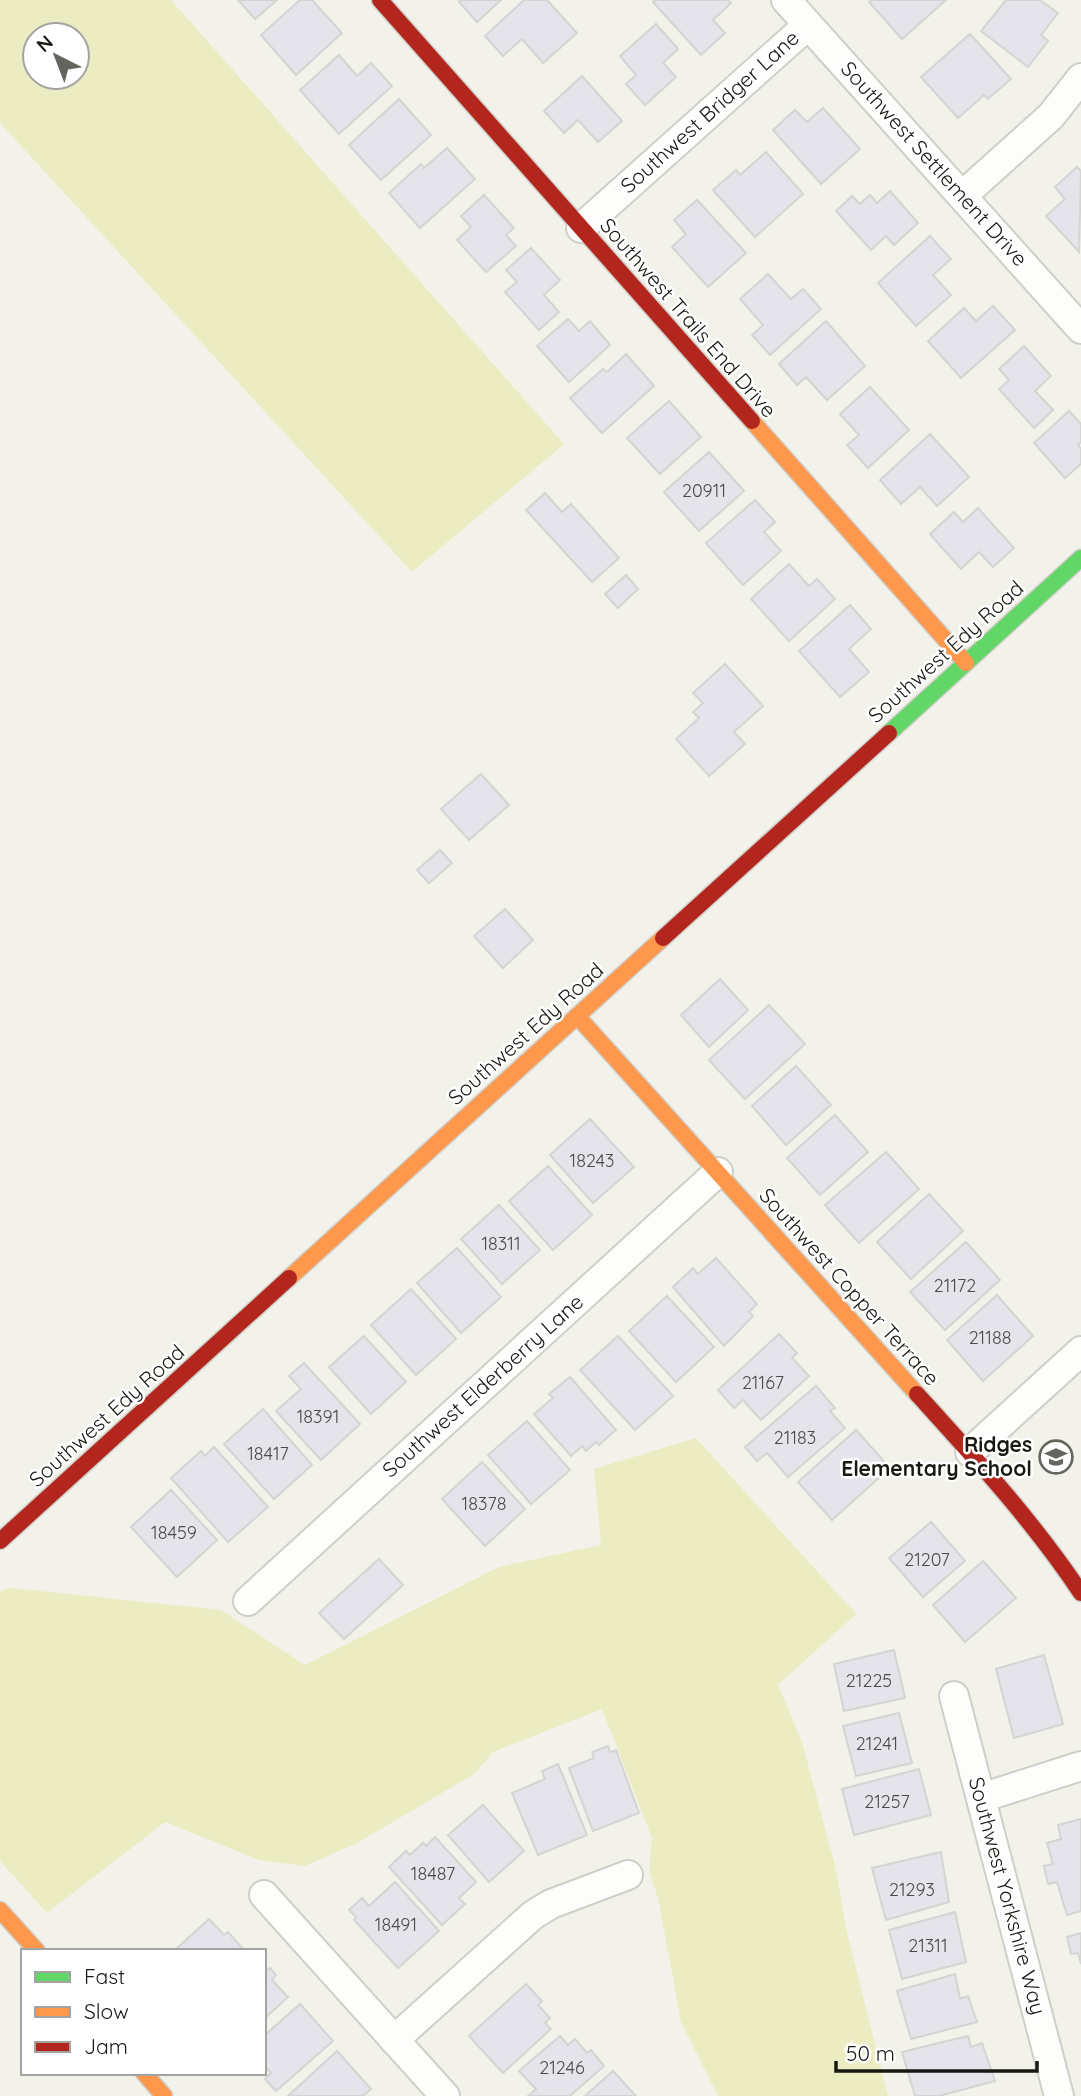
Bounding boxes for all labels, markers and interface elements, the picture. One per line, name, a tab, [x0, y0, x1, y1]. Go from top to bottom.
north arrow	[21, 21, 91, 91]
street label: Southwest Bridger Lane	[615, 24, 804, 198]
text: N	[31, 30, 58, 57]
street label: Southwest Settlement Drive	[836, 55, 1034, 271]
street label: Southwest Trails End Drive	[595, 212, 782, 422]
house number: 20911	[682, 479, 726, 502]
street label: Southwest Edy Road	[862, 575, 1028, 728]
street label: Southwest Edy Road	[442, 957, 608, 1110]
house number: 18243	[570, 1149, 615, 1172]
street label: Southwest Copper Terrace	[754, 1182, 945, 1390]
house number: 18311	[481, 1232, 521, 1255]
house number: 21172	[934, 1274, 976, 1297]
street label: Southwest Elderberry Lane	[377, 1288, 588, 1482]
house number: 21188	[969, 1326, 1011, 1349]
street label: Southwest Edy Road	[23, 1339, 189, 1492]
house number: 21167	[742, 1371, 784, 1394]
house number: 18391	[297, 1405, 339, 1428]
house number: 21183	[774, 1426, 816, 1449]
place label: Ridges Elementary School	[841, 1431, 1032, 1481]
school or university icon: Ridges Elementary School	[1037, 1438, 1075, 1476]
house number: 18417	[247, 1442, 289, 1465]
house number: 18378	[462, 1492, 506, 1515]
house number: 18459	[151, 1521, 197, 1544]
house number: 21207	[904, 1548, 950, 1571]
house number: 21225	[846, 1669, 892, 1692]
house number: 21241	[856, 1732, 898, 1755]
street label: Southwest Yorkshire Way	[964, 1774, 1052, 2017]
house number: 21257	[864, 1790, 910, 1813]
house number: 18487	[411, 1862, 455, 1885]
house number: 21293	[889, 1878, 935, 1901]
house number: 18491	[375, 1913, 417, 1936]
house number: 21311	[908, 1934, 948, 1957]
legend	[21, 1949, 266, 2075]
text: Fast	[84, 1963, 125, 1989]
text: Slow	[84, 1998, 129, 2024]
scale bar	[836, 2030, 1037, 2074]
text: Jam	[84, 2033, 128, 2059]
text: 50 m	[846, 2040, 895, 2066]
house number: 21246	[539, 2056, 585, 2079]

